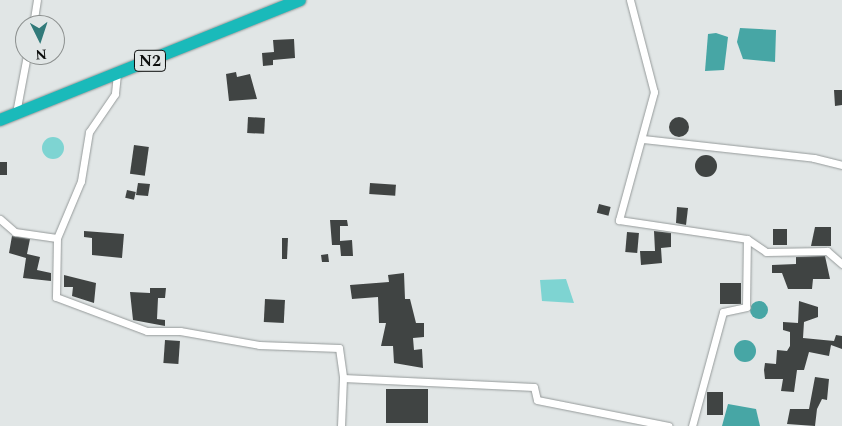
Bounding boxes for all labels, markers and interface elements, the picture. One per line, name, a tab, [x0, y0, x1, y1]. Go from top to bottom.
north arrow	[15, 15, 65, 65]
text: N	[35, 44, 47, 65]
road number: N2	[134, 48, 166, 74]

